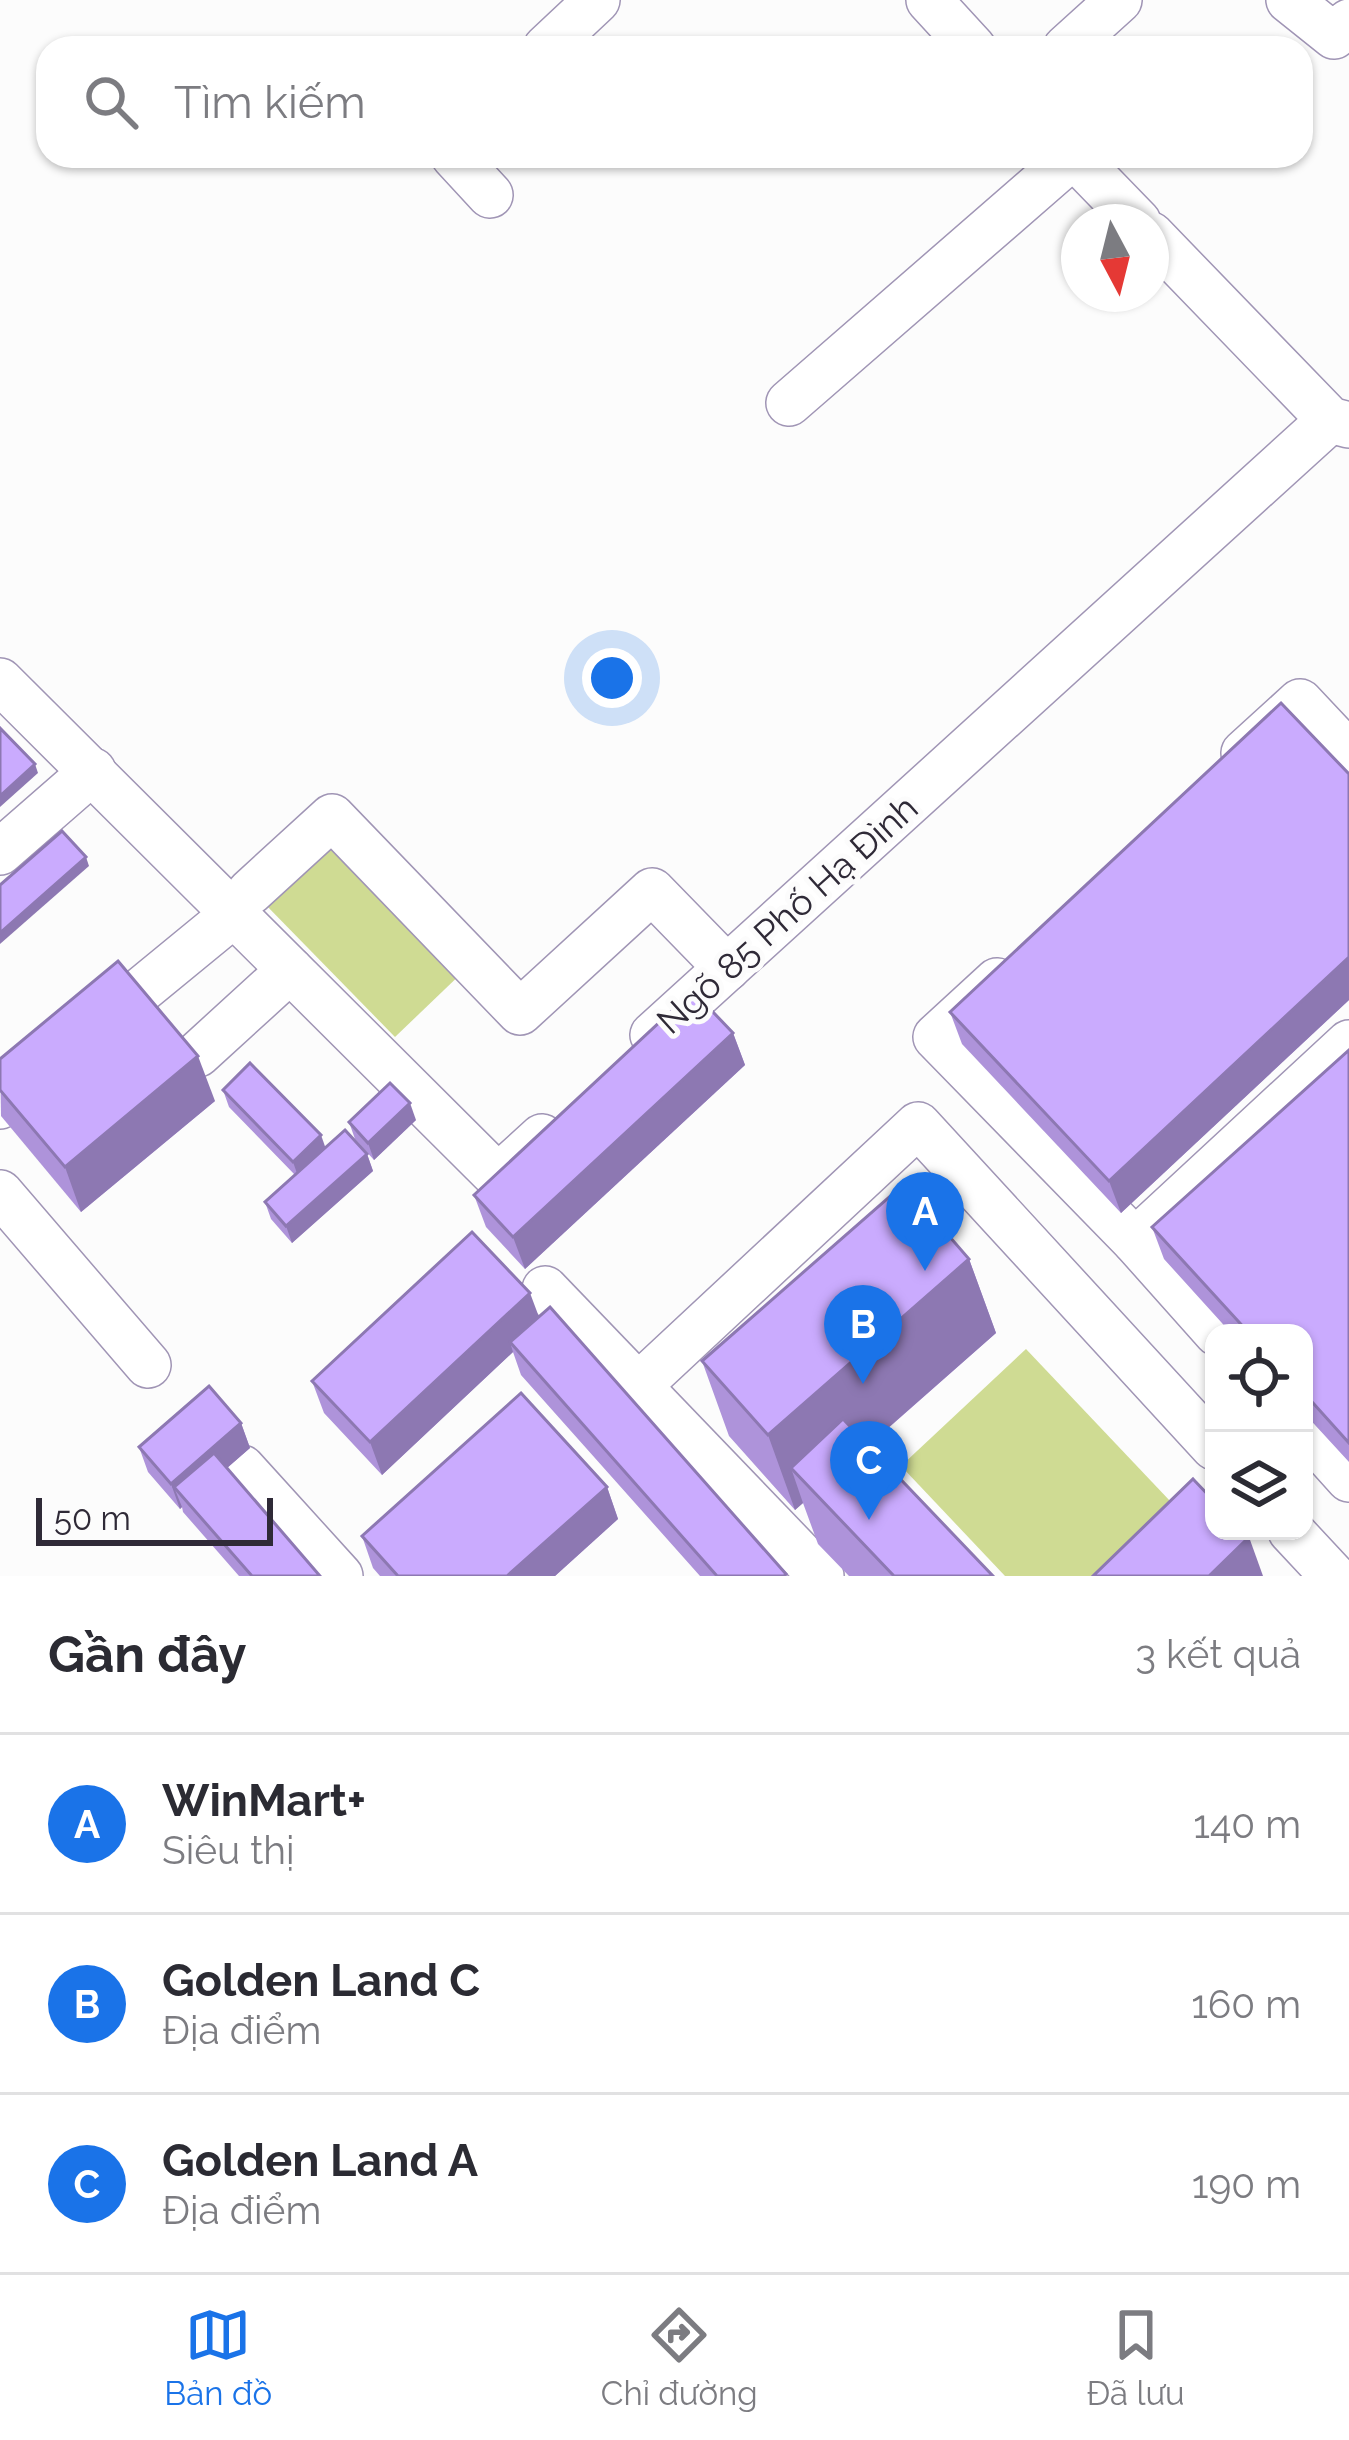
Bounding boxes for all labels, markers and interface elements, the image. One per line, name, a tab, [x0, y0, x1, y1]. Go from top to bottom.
search box	[36, 36, 1313, 168]
icon: search	[78, 69, 144, 135]
text: Tìm kiếm	[174, 76, 366, 129]
north arrow	[1061, 204, 1169, 312]
your location	[582, 648, 642, 708]
street label: Ngõ 85 Phố Hạ Đình	[648, 786, 926, 1042]
pin: A	[886, 1172, 964, 1271]
pin: B	[824, 1285, 902, 1384]
map controls	[1205, 1324, 1313, 1540]
button: locate	[1205, 1324, 1313, 1432]
pin: C	[830, 1421, 908, 1520]
button: layers	[1205, 1432, 1313, 1540]
scale bar	[36, 1492, 273, 1545]
text: 50 m	[54, 1499, 131, 1538]
text: Gần đây	[48, 1624, 247, 1684]
text: 3 kết quả	[1135, 1631, 1301, 1677]
text: WinMart+	[162, 1774, 366, 1827]
text: A	[74, 1801, 100, 1847]
text: 140 m	[1193, 1801, 1301, 1847]
text: Siêu thị	[162, 1827, 294, 1873]
text: Golden Land C	[162, 1954, 480, 2007]
text: B	[74, 1981, 100, 2027]
text: 160 m	[1191, 1981, 1301, 2027]
text: Địa điểm	[162, 2007, 321, 2053]
text: Golden Land A	[162, 2134, 478, 2187]
text: C	[74, 2161, 100, 2207]
text: 190 m	[1192, 2161, 1301, 2207]
text: Địa điểm	[162, 2187, 321, 2233]
tab: Bản đồ	[164, 2302, 272, 2413]
tab: Chỉ đường	[601, 2302, 758, 2413]
tab: Đã lưu	[1086, 2302, 1185, 2413]

